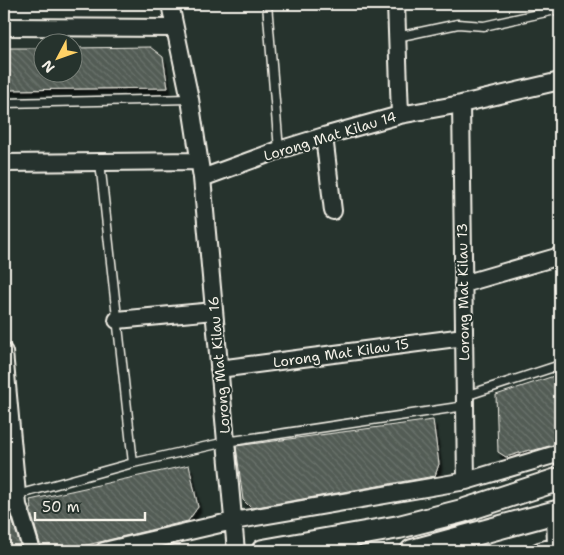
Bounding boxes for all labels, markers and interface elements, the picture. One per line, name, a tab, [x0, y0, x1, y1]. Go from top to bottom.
north arrow	[32, 32, 82, 82]
text: N	[38, 56, 59, 77]
street label: Lorong Mat Kilau 14	[261, 107, 399, 165]
street label: Lorong Mat Kilau 13	[453, 223, 473, 361]
street label: Lorong Mat Kilau 16	[204, 295, 234, 435]
street label: Lorong Mat Kilau 15	[272, 335, 410, 371]
scale bar	[35, 490, 145, 522]
text: 50 m	[42, 497, 80, 517]

